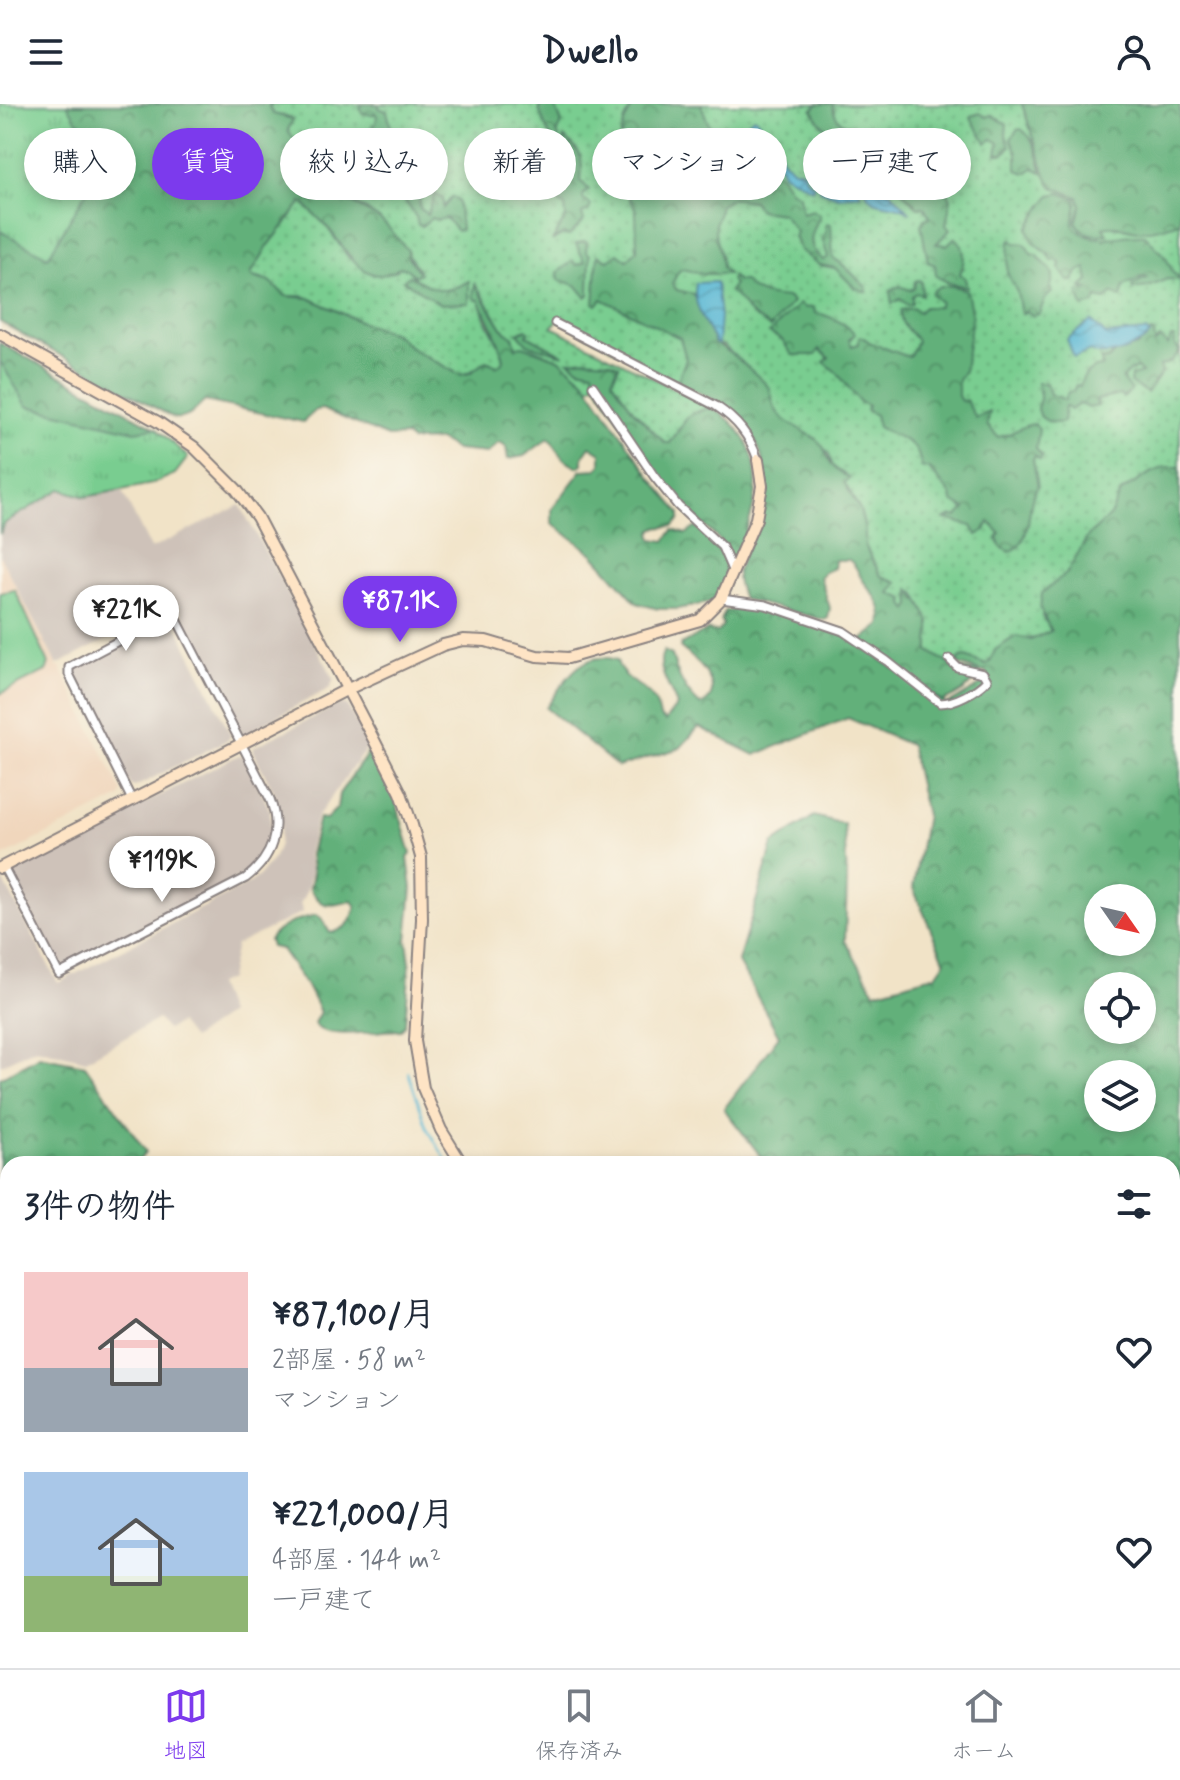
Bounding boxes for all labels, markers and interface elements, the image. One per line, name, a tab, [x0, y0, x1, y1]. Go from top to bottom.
text: Dwello	[542, 29, 638, 76]
icon: menu	[24, 30, 68, 74]
icon: person	[1112, 30, 1156, 74]
chip: 購入	[24, 128, 136, 200]
chip: 賃貸	[152, 128, 264, 200]
chip: 絞り込み	[280, 128, 448, 200]
chip: 新着	[464, 128, 576, 200]
chip: マンション	[592, 128, 787, 200]
chip: 一戸建て	[803, 128, 971, 200]
pin: ¥87.1K	[335, 576, 465, 644]
pin: ¥221K	[70, 585, 182, 653]
text: ¥87.1K	[361, 585, 439, 619]
text: ¥221K	[91, 594, 161, 628]
pin: ¥119K	[106, 836, 218, 904]
text: ¥119K	[127, 845, 197, 879]
north arrow	[1084, 884, 1156, 956]
map controls	[1084, 884, 1156, 1132]
button: locate	[1084, 972, 1156, 1044]
button: layers	[1084, 1060, 1156, 1132]
icon: filters	[1112, 1182, 1156, 1226]
text: 3件の物件	[24, 1185, 175, 1230]
text: ¥87,100/月	[272, 1293, 436, 1338]
icon: home	[88, 1304, 184, 1400]
icon: heart	[1112, 1330, 1156, 1374]
text: 2部屋 · 58 m²	[272, 1344, 426, 1378]
text: マンション	[272, 1384, 401, 1418]
text: ¥221,000/月	[272, 1493, 455, 1538]
icon: home	[88, 1504, 184, 1600]
icon: heart	[1112, 1530, 1156, 1574]
text: 4部屋 · 144 m²	[272, 1544, 441, 1578]
text: 一戸建て	[272, 1584, 376, 1618]
tab: 地図	[164, 1684, 208, 1766]
tab: 保存済み	[535, 1684, 623, 1766]
tab: ホーム	[951, 1684, 1016, 1766]

